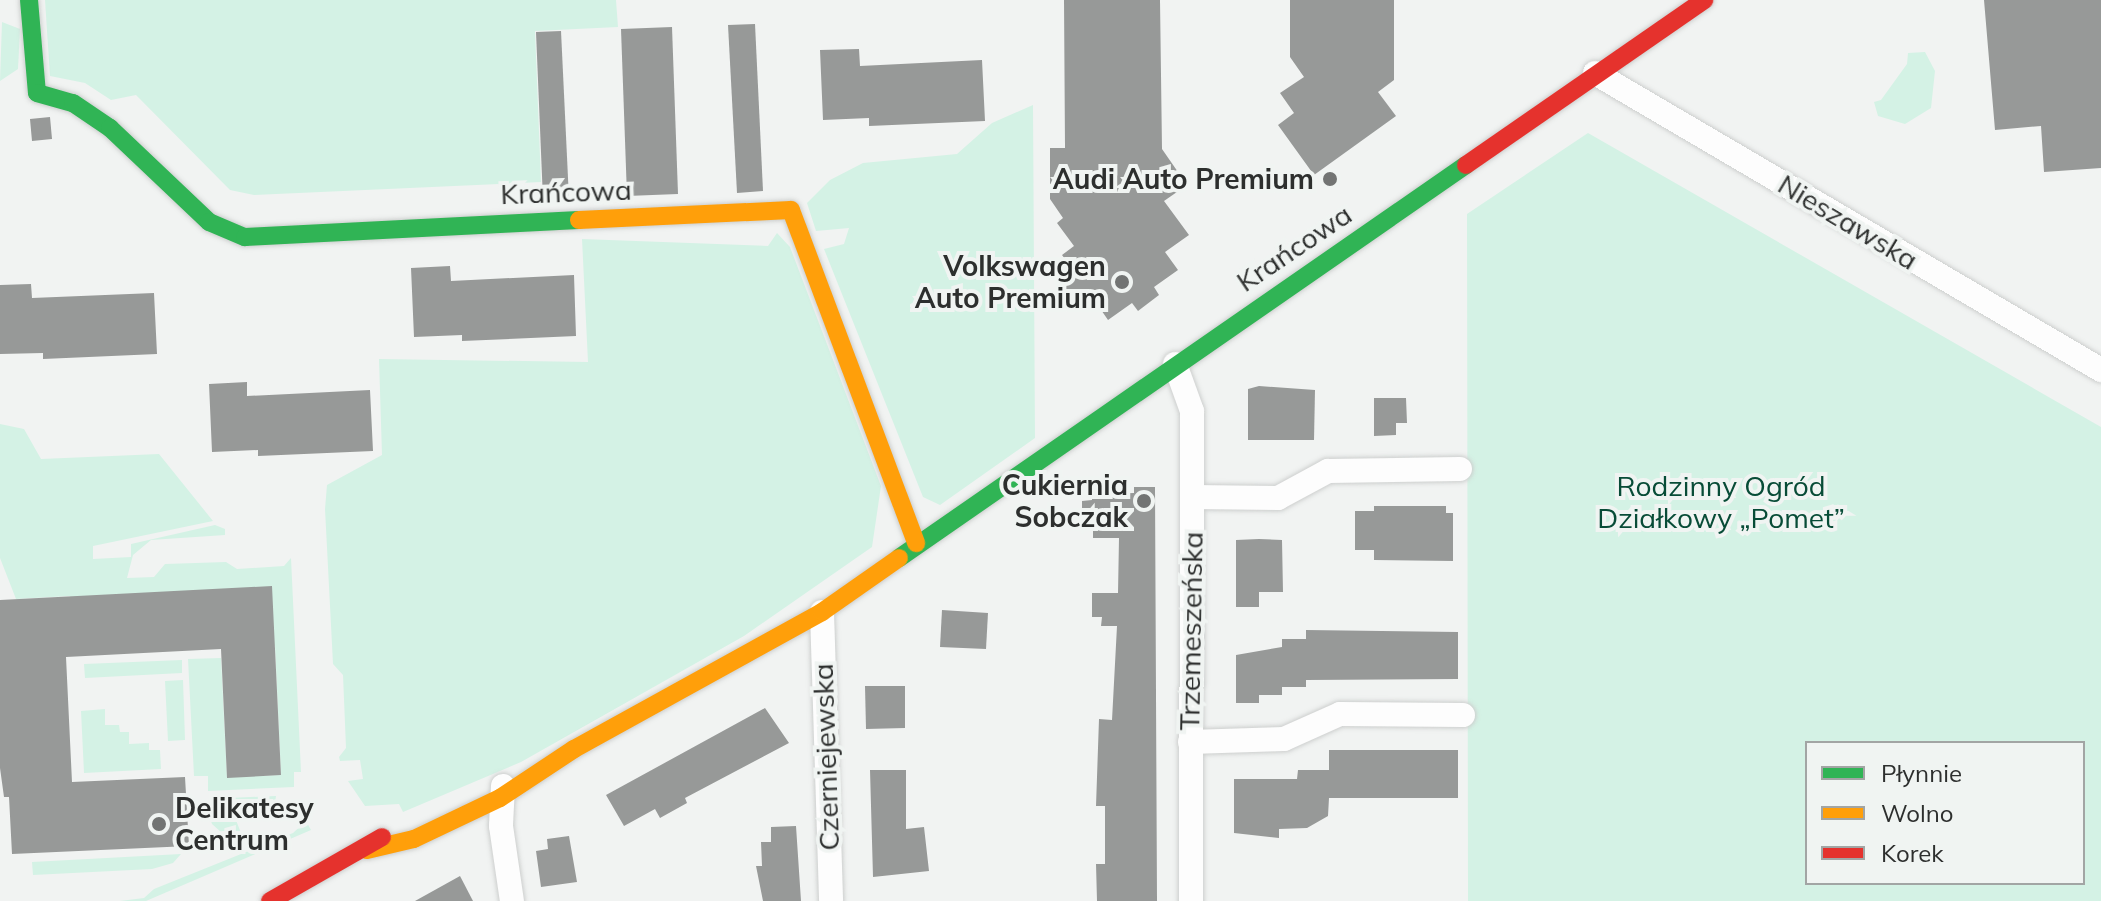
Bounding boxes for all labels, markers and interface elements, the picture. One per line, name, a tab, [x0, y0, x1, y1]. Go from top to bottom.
place label: Audi Auto Premium	[1053, 162, 1314, 196]
street label: Nieszawska	[1772, 167, 1924, 277]
marker: Audi Auto Premium	[1321, 170, 1339, 188]
street label: Krańcowa	[500, 173, 632, 211]
street label: Krańcowa	[1230, 197, 1358, 299]
place label: Volkswagen Auto Premium	[915, 249, 1106, 315]
marker: Volkswagen Auto Premium	[1113, 273, 1131, 291]
place label: Cukiernia Sobczak	[1002, 468, 1128, 534]
park label: Rodzinny Ogród Działkowy „Pomet”	[1597, 469, 1845, 535]
marker: Cukiernia Sobczak	[1135, 492, 1153, 510]
street label: Trzemeszeńska	[1172, 531, 1210, 731]
street label: Czerniejewska	[806, 663, 846, 851]
legend	[1805, 741, 2085, 885]
text: Płynnie	[1881, 758, 1962, 788]
place label: Delikatesy Centrum	[175, 791, 314, 857]
text: Wolno	[1881, 798, 1953, 828]
marker: Delikatesy Centrum	[150, 815, 168, 833]
text: Korek	[1881, 838, 1944, 868]

